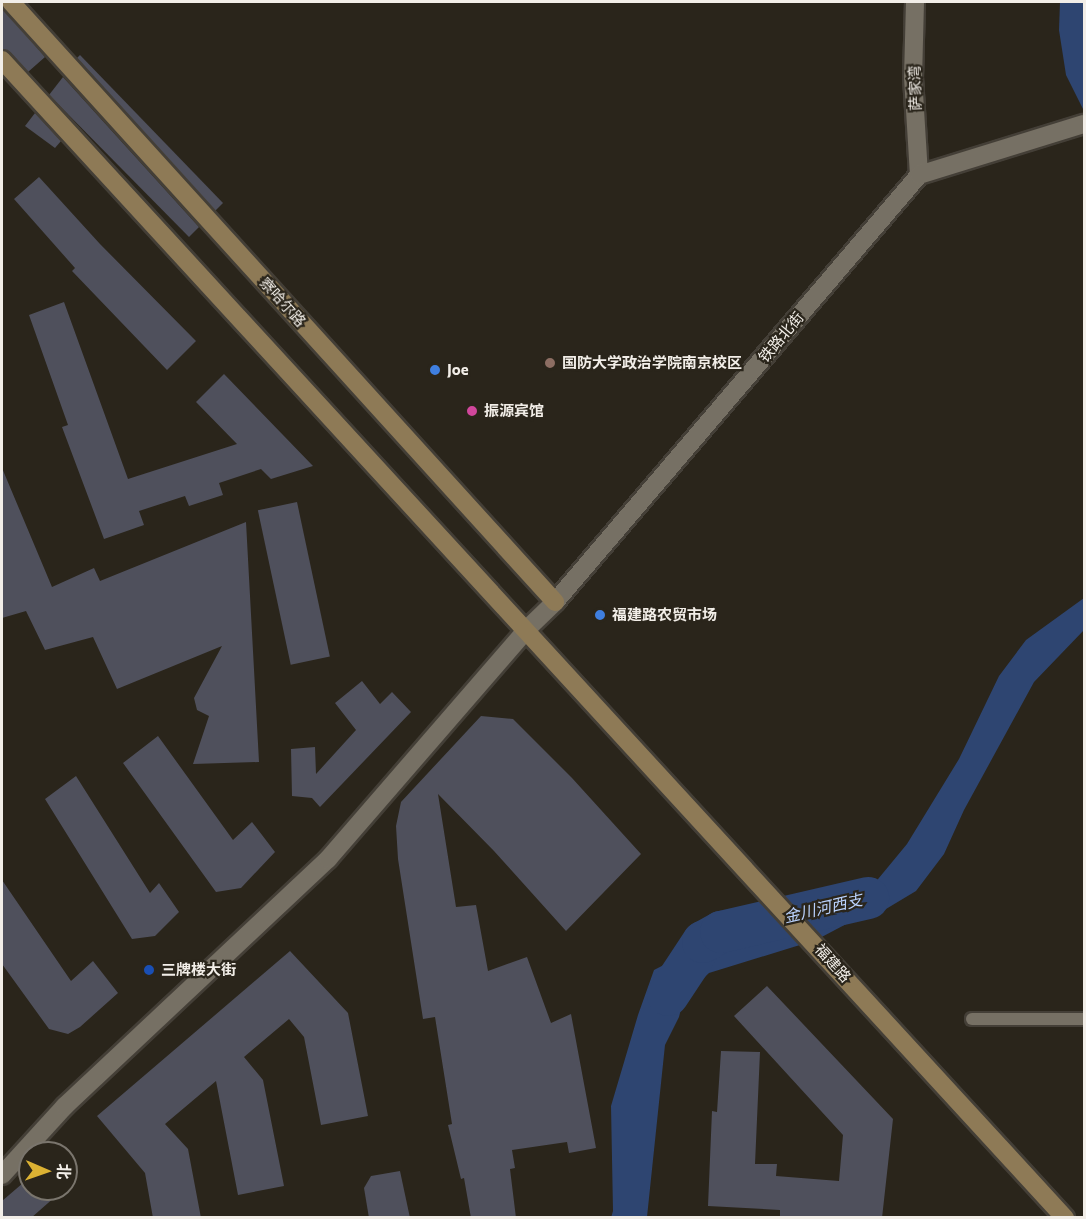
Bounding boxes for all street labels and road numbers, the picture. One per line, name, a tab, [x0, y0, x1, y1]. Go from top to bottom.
street label: 萨家湾	[905, 65, 925, 111]
street label: 察哈尔路	[256, 274, 310, 330]
street label: 铁路北街	[755, 308, 807, 366]
street label: 福建路	[811, 940, 855, 986]

